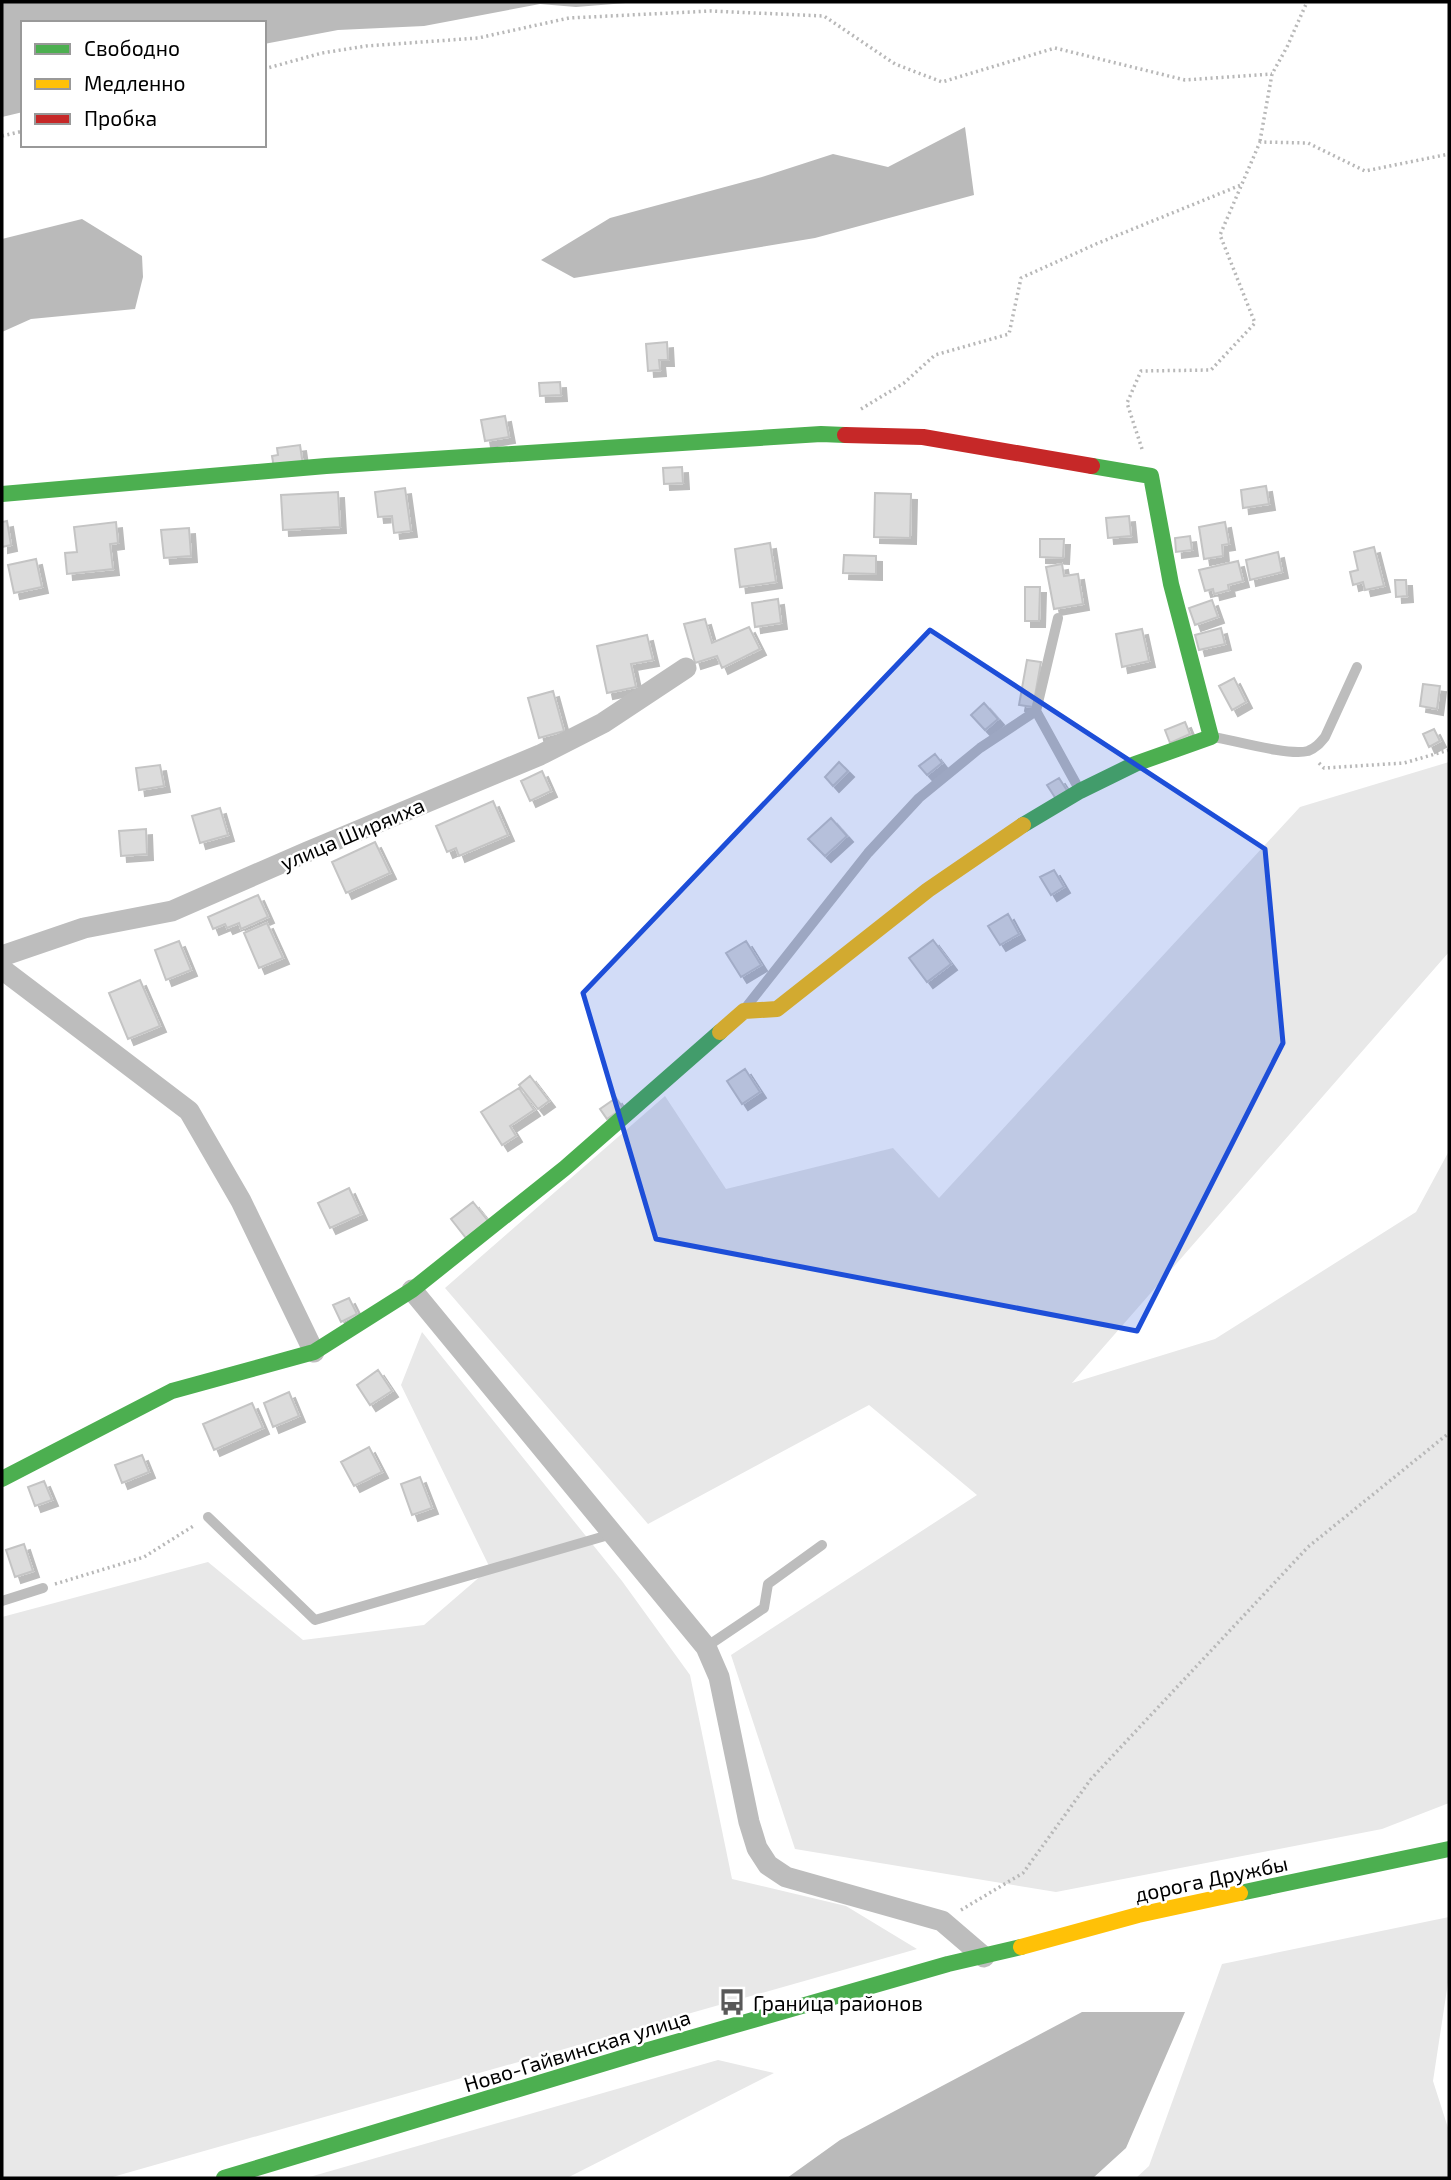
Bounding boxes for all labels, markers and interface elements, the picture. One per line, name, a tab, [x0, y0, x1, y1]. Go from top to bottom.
legend	[21, 21, 266, 147]
text: Свободно	[84, 35, 180, 60]
text: Медленно	[84, 70, 186, 95]
text: Пробка	[84, 105, 157, 130]
street label: улица Ширяиха	[276, 791, 428, 875]
street label: дорога Дружбы	[1132, 1850, 1290, 1907]
bus stop icon: Граница районов	[717, 1987, 747, 2017]
place label: Граница районов	[753, 1990, 923, 2015]
street label: Ново-Гайвинская улица	[461, 2004, 694, 2097]

